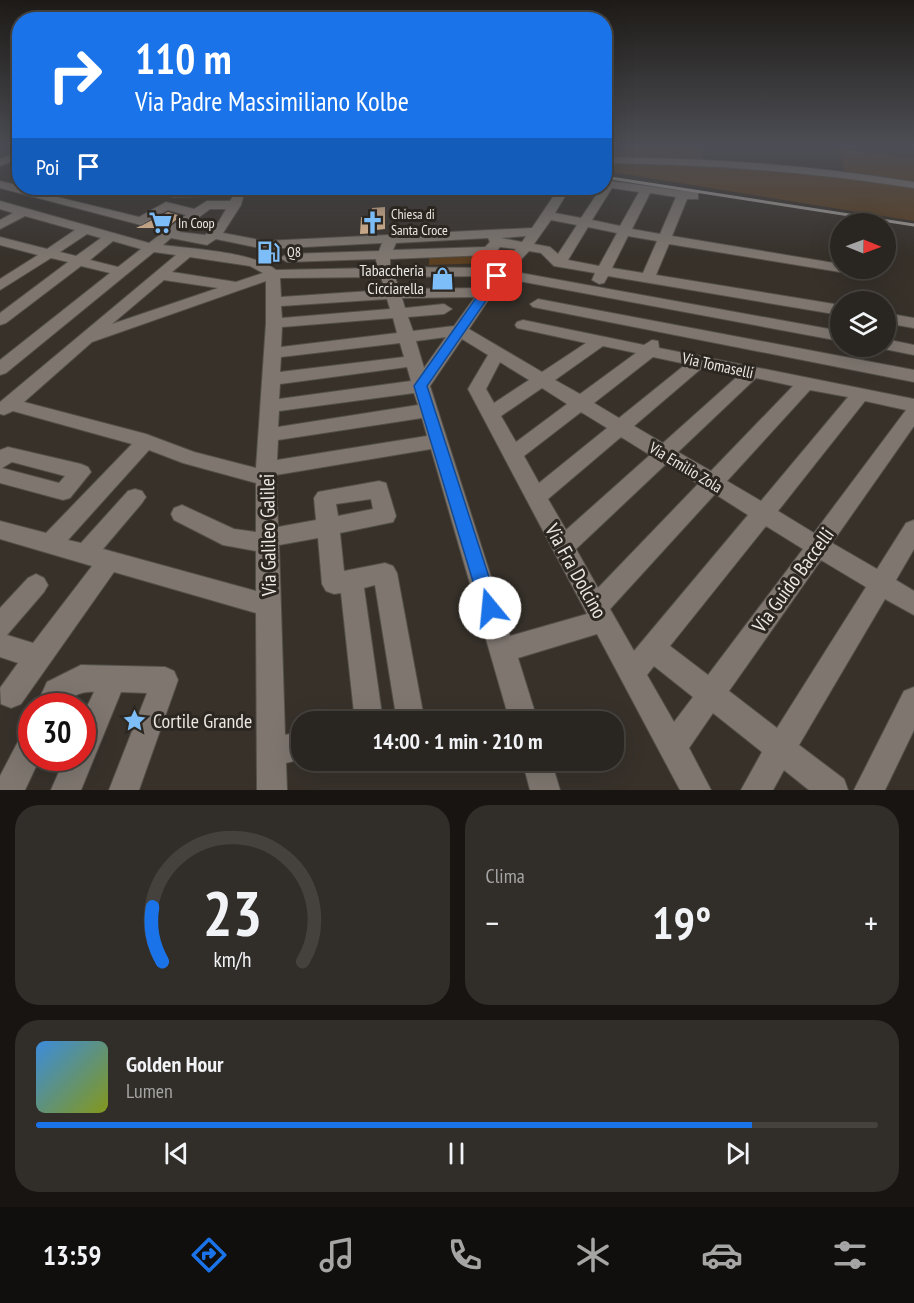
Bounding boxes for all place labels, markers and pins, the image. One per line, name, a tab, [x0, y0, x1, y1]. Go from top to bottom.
place label: Chiesa di Santa Croce	[391, 205, 448, 239]
church icon: Chiesa di Santa Croce	[360, 209, 386, 235]
supermarket icon: In Coop	[147, 210, 173, 236]
place label: In Coop	[178, 214, 215, 232]
fuel station icon: Q8	[256, 239, 282, 265]
place label: Q8	[287, 243, 301, 261]
pin	[471, 250, 522, 301]
place label: Tabaccheria Cicciarella	[359, 260, 424, 298]
shop icon: Tabaccheria Cicciarella	[429, 266, 455, 292]
place icon: Cortile Grande	[122, 708, 148, 734]
place label: Cortile Grande	[153, 708, 252, 734]

